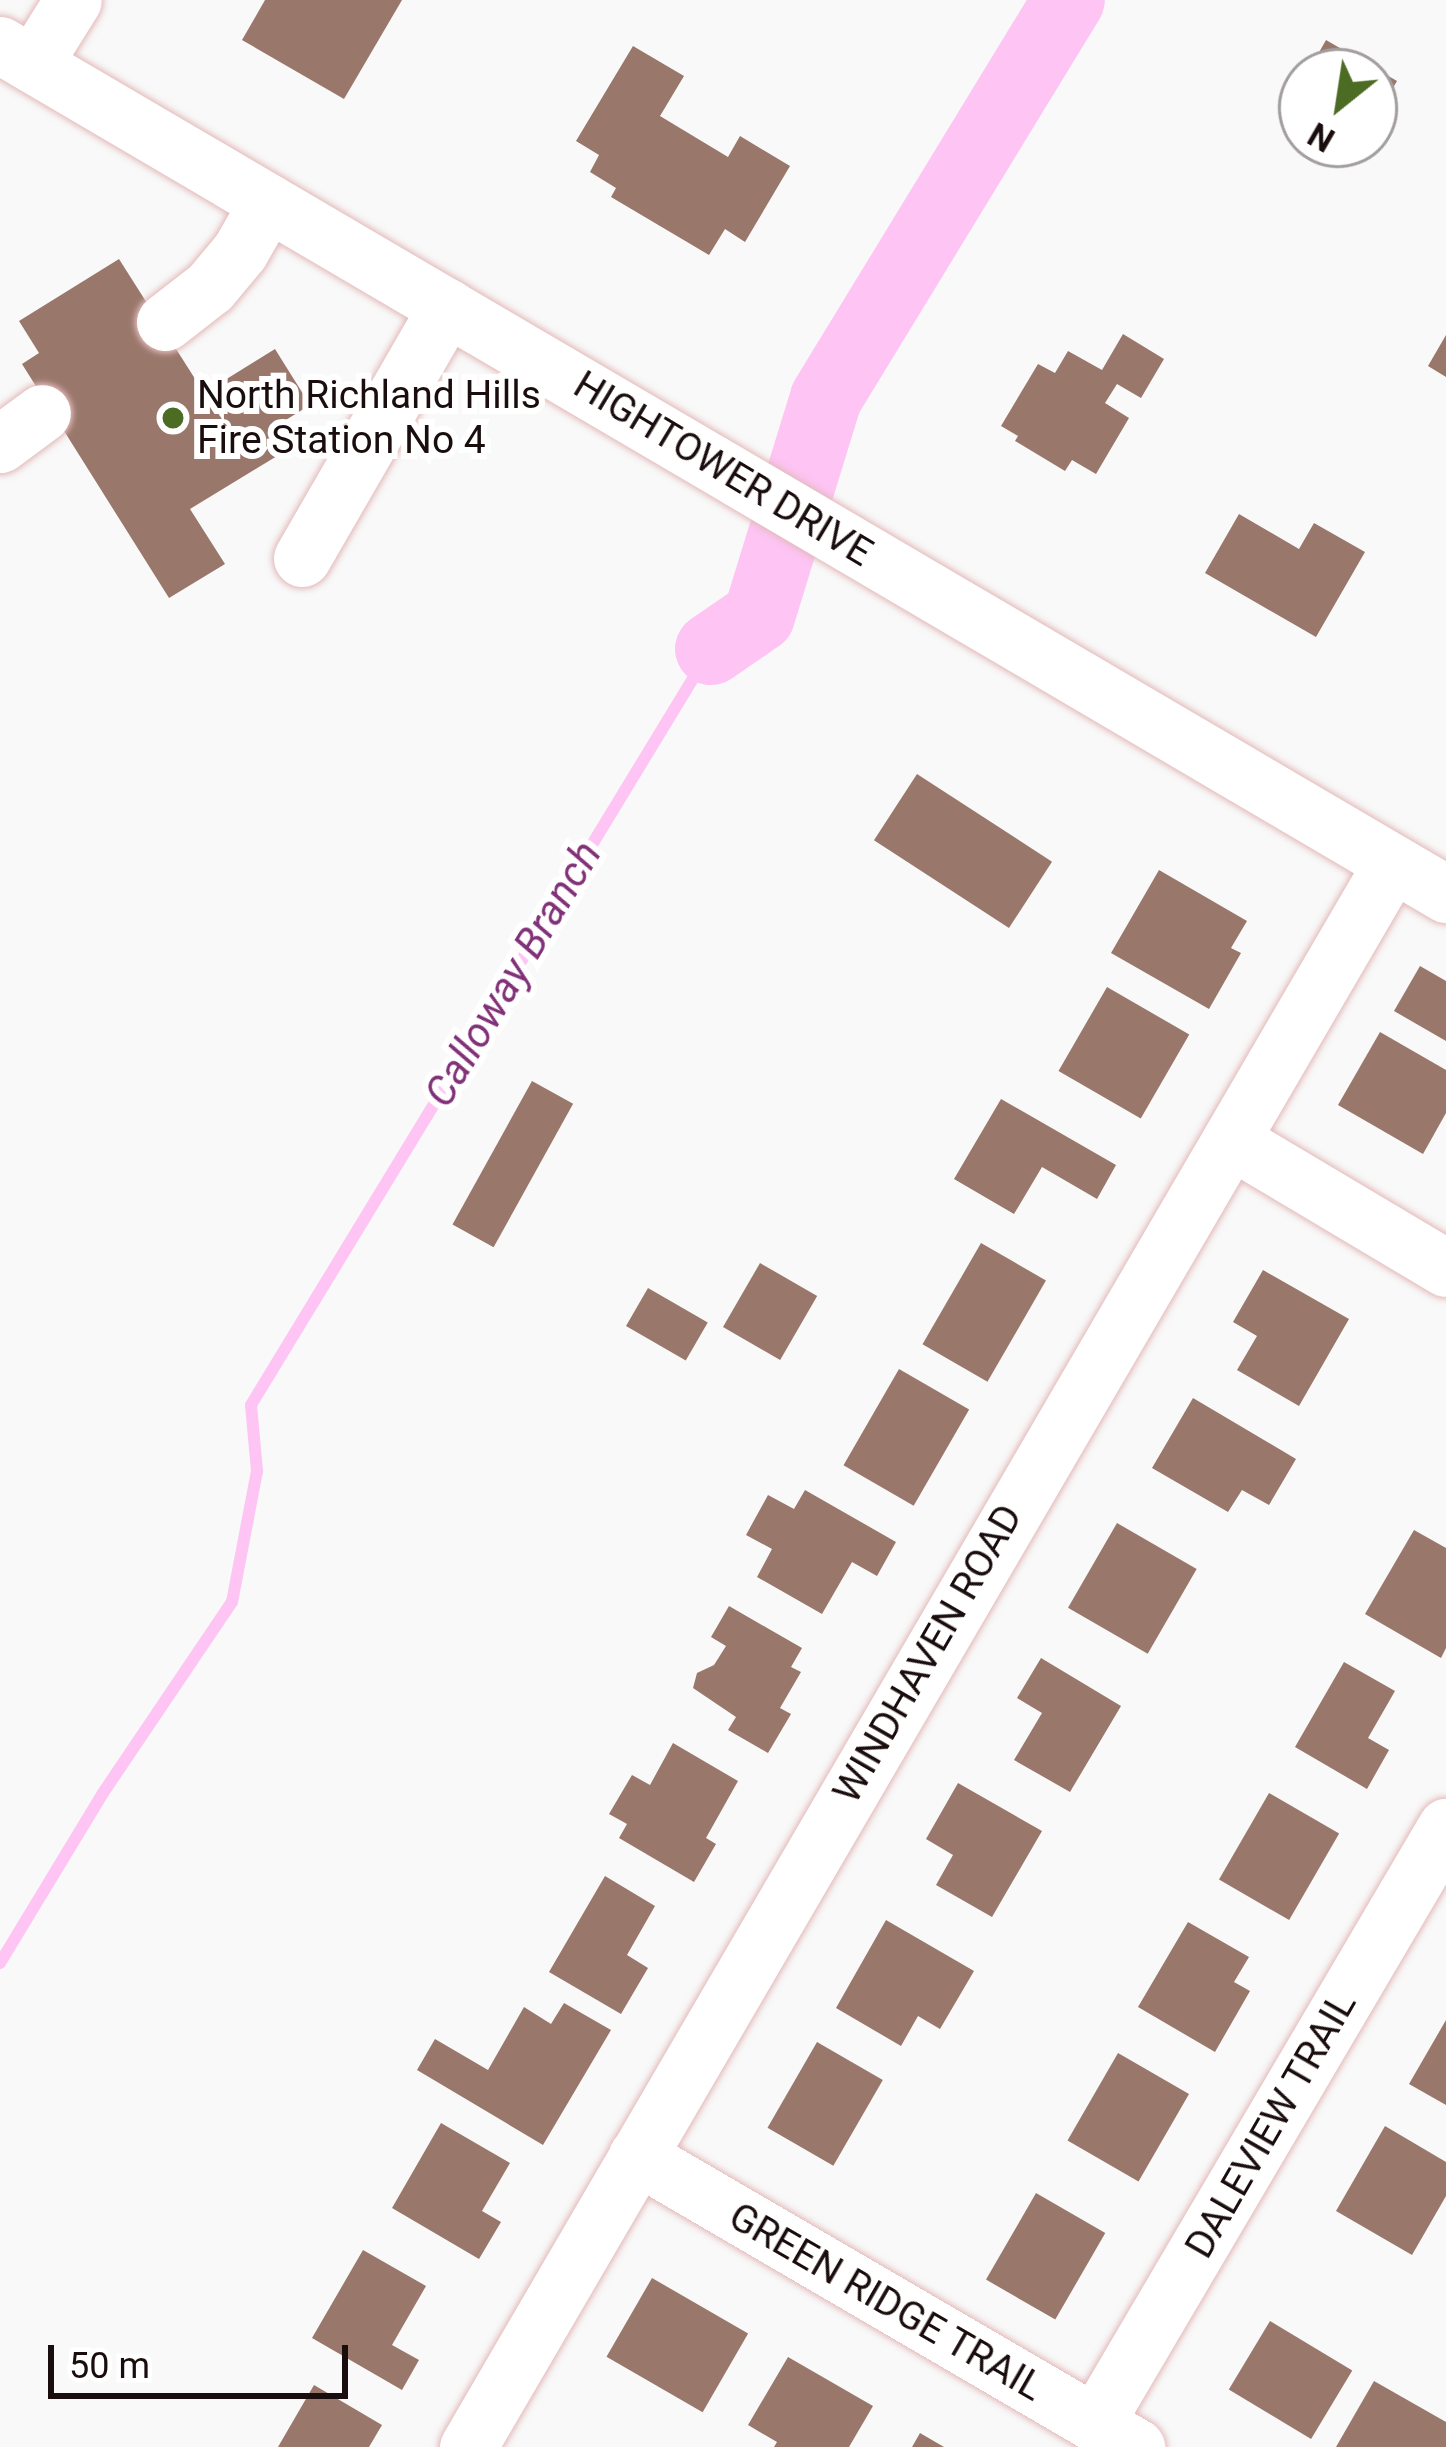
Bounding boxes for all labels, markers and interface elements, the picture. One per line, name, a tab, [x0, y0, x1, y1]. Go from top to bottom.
north arrow	[1278, 48, 1398, 168]
text: N	[1301, 114, 1341, 160]
street label: HIGHTOWER DRIVE	[565, 362, 881, 576]
place label: North Richland Hills Fire Station No 4	[197, 373, 541, 464]
marker: North Richland Hills Fire Station No 4	[160, 405, 186, 431]
water label: Calloway Branch	[414, 832, 612, 1116]
street label: WINDHAVEN ROAD	[824, 1497, 1032, 1811]
street label: DALEVIEW TRAIL	[1176, 1983, 1366, 2267]
street label: GREEN RIDGE TRAIL	[720, 2193, 1052, 2411]
scale bar	[54, 2321, 354, 2395]
text: 50 m	[69, 2345, 150, 2387]

